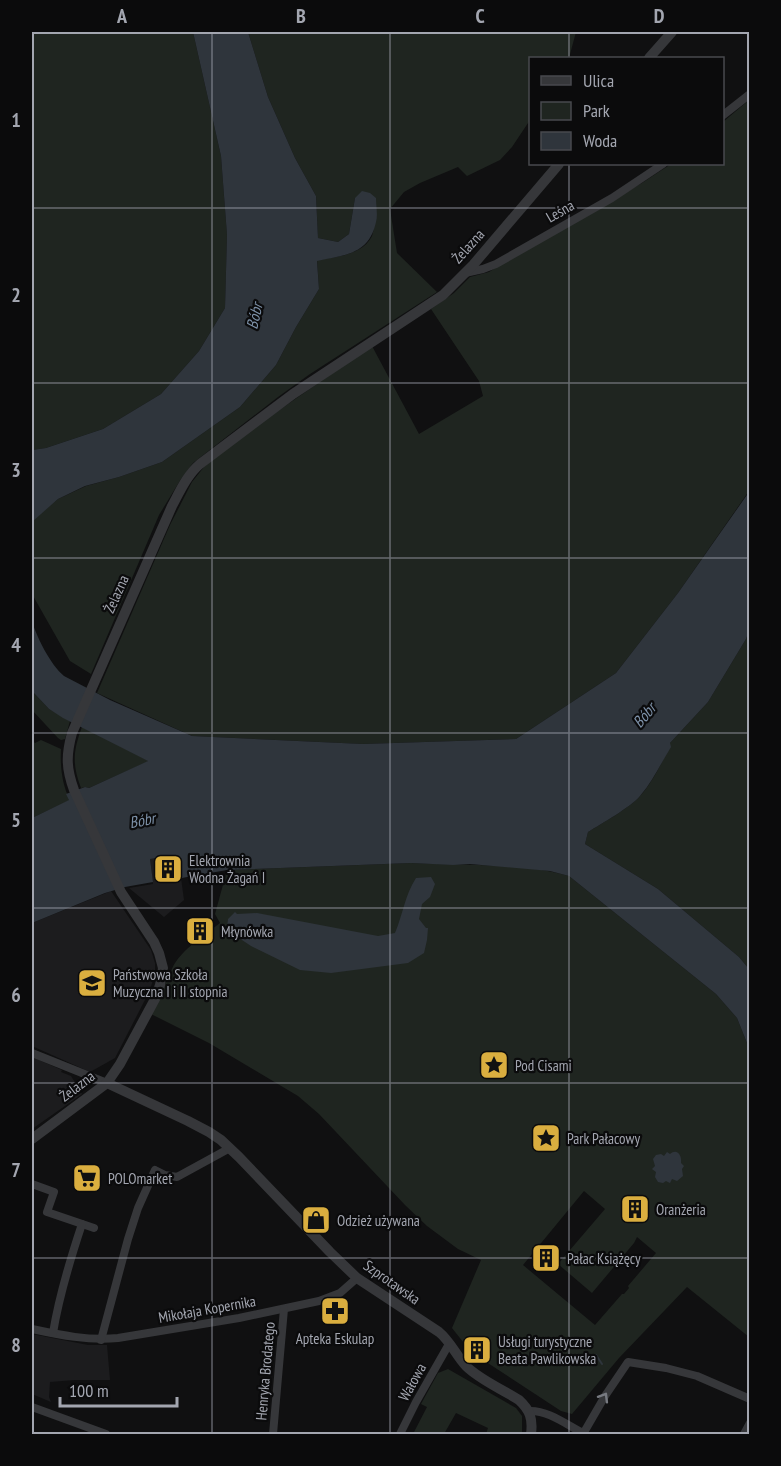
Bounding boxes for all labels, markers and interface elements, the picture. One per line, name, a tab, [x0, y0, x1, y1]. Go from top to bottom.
text: A	[116, 3, 128, 29]
text: B	[296, 3, 306, 29]
text: C	[475, 3, 485, 29]
text: D	[654, 3, 665, 29]
legend	[529, 57, 724, 165]
text: Ulica	[583, 69, 614, 92]
text: Park	[583, 99, 610, 122]
text: 1	[11, 107, 21, 133]
text: Woda	[583, 129, 617, 152]
street label: Leśna	[543, 195, 577, 227]
street label: Żelazna	[448, 225, 488, 267]
text: 2	[11, 282, 21, 308]
water label: Bóbr	[241, 299, 267, 331]
text: 3	[11, 457, 21, 483]
street label: Żelazna	[99, 572, 133, 616]
text: 4	[11, 632, 21, 658]
water label: Bóbr	[628, 697, 662, 731]
text: 5	[11, 807, 21, 833]
water label: Bóbr	[127, 807, 159, 832]
place label: Elektrownia Wodna Żagań I	[189, 851, 265, 887]
building icon: Elektrownia Wodna Żagań I	[152, 853, 184, 885]
building icon: Młynówka	[184, 915, 216, 947]
place label: Młynówka	[221, 922, 273, 941]
place label: Państwowa Szkoła Muzyczna I i II stopnia	[113, 965, 228, 1001]
school or university icon: Państwowa Szkoła Muzyczna I i II stopnia	[76, 967, 108, 999]
text: 6	[11, 982, 21, 1008]
place icon: Pod Cisami	[478, 1049, 510, 1081]
place label: Pod Cisami	[515, 1056, 572, 1075]
street label: Żelazna	[55, 1066, 99, 1106]
place icon: Park Pałacowy	[530, 1122, 562, 1154]
place label: Park Pałacowy	[567, 1129, 640, 1148]
text: 7	[11, 1157, 21, 1183]
supermarket icon: POLOmarket	[71, 1162, 103, 1194]
place label: POLOmarket	[108, 1169, 172, 1188]
building icon: Oranżeria	[619, 1193, 651, 1225]
place label: Oranżeria	[656, 1200, 706, 1219]
shop icon: Odzież używana	[300, 1204, 332, 1236]
place label: Odzież używana	[337, 1211, 420, 1230]
building icon: Pałac Książęcy	[530, 1242, 562, 1274]
place label: Pałac Książęcy	[567, 1249, 641, 1268]
street label: Szprotawska	[360, 1256, 424, 1308]
street label: Mikołaja Kopernika	[157, 1291, 257, 1327]
pharmacy icon: Apteka Eskulap	[319, 1295, 351, 1327]
street label: Henryka Brodatego	[251, 1321, 279, 1421]
place label: Apteka Eskulap	[296, 1329, 374, 1348]
text: 8	[11, 1332, 21, 1358]
place label: Usługi turystyczne Beata Pawlikowska	[498, 1332, 596, 1368]
building icon: Usługi turystyczne Beata Pawlikowska	[461, 1334, 493, 1366]
street label: Wałowa	[394, 1360, 430, 1404]
scale bar	[60, 1370, 177, 1408]
text: 100 m	[69, 1379, 109, 1402]
one-way arrow	[597, 1393, 609, 1403]

